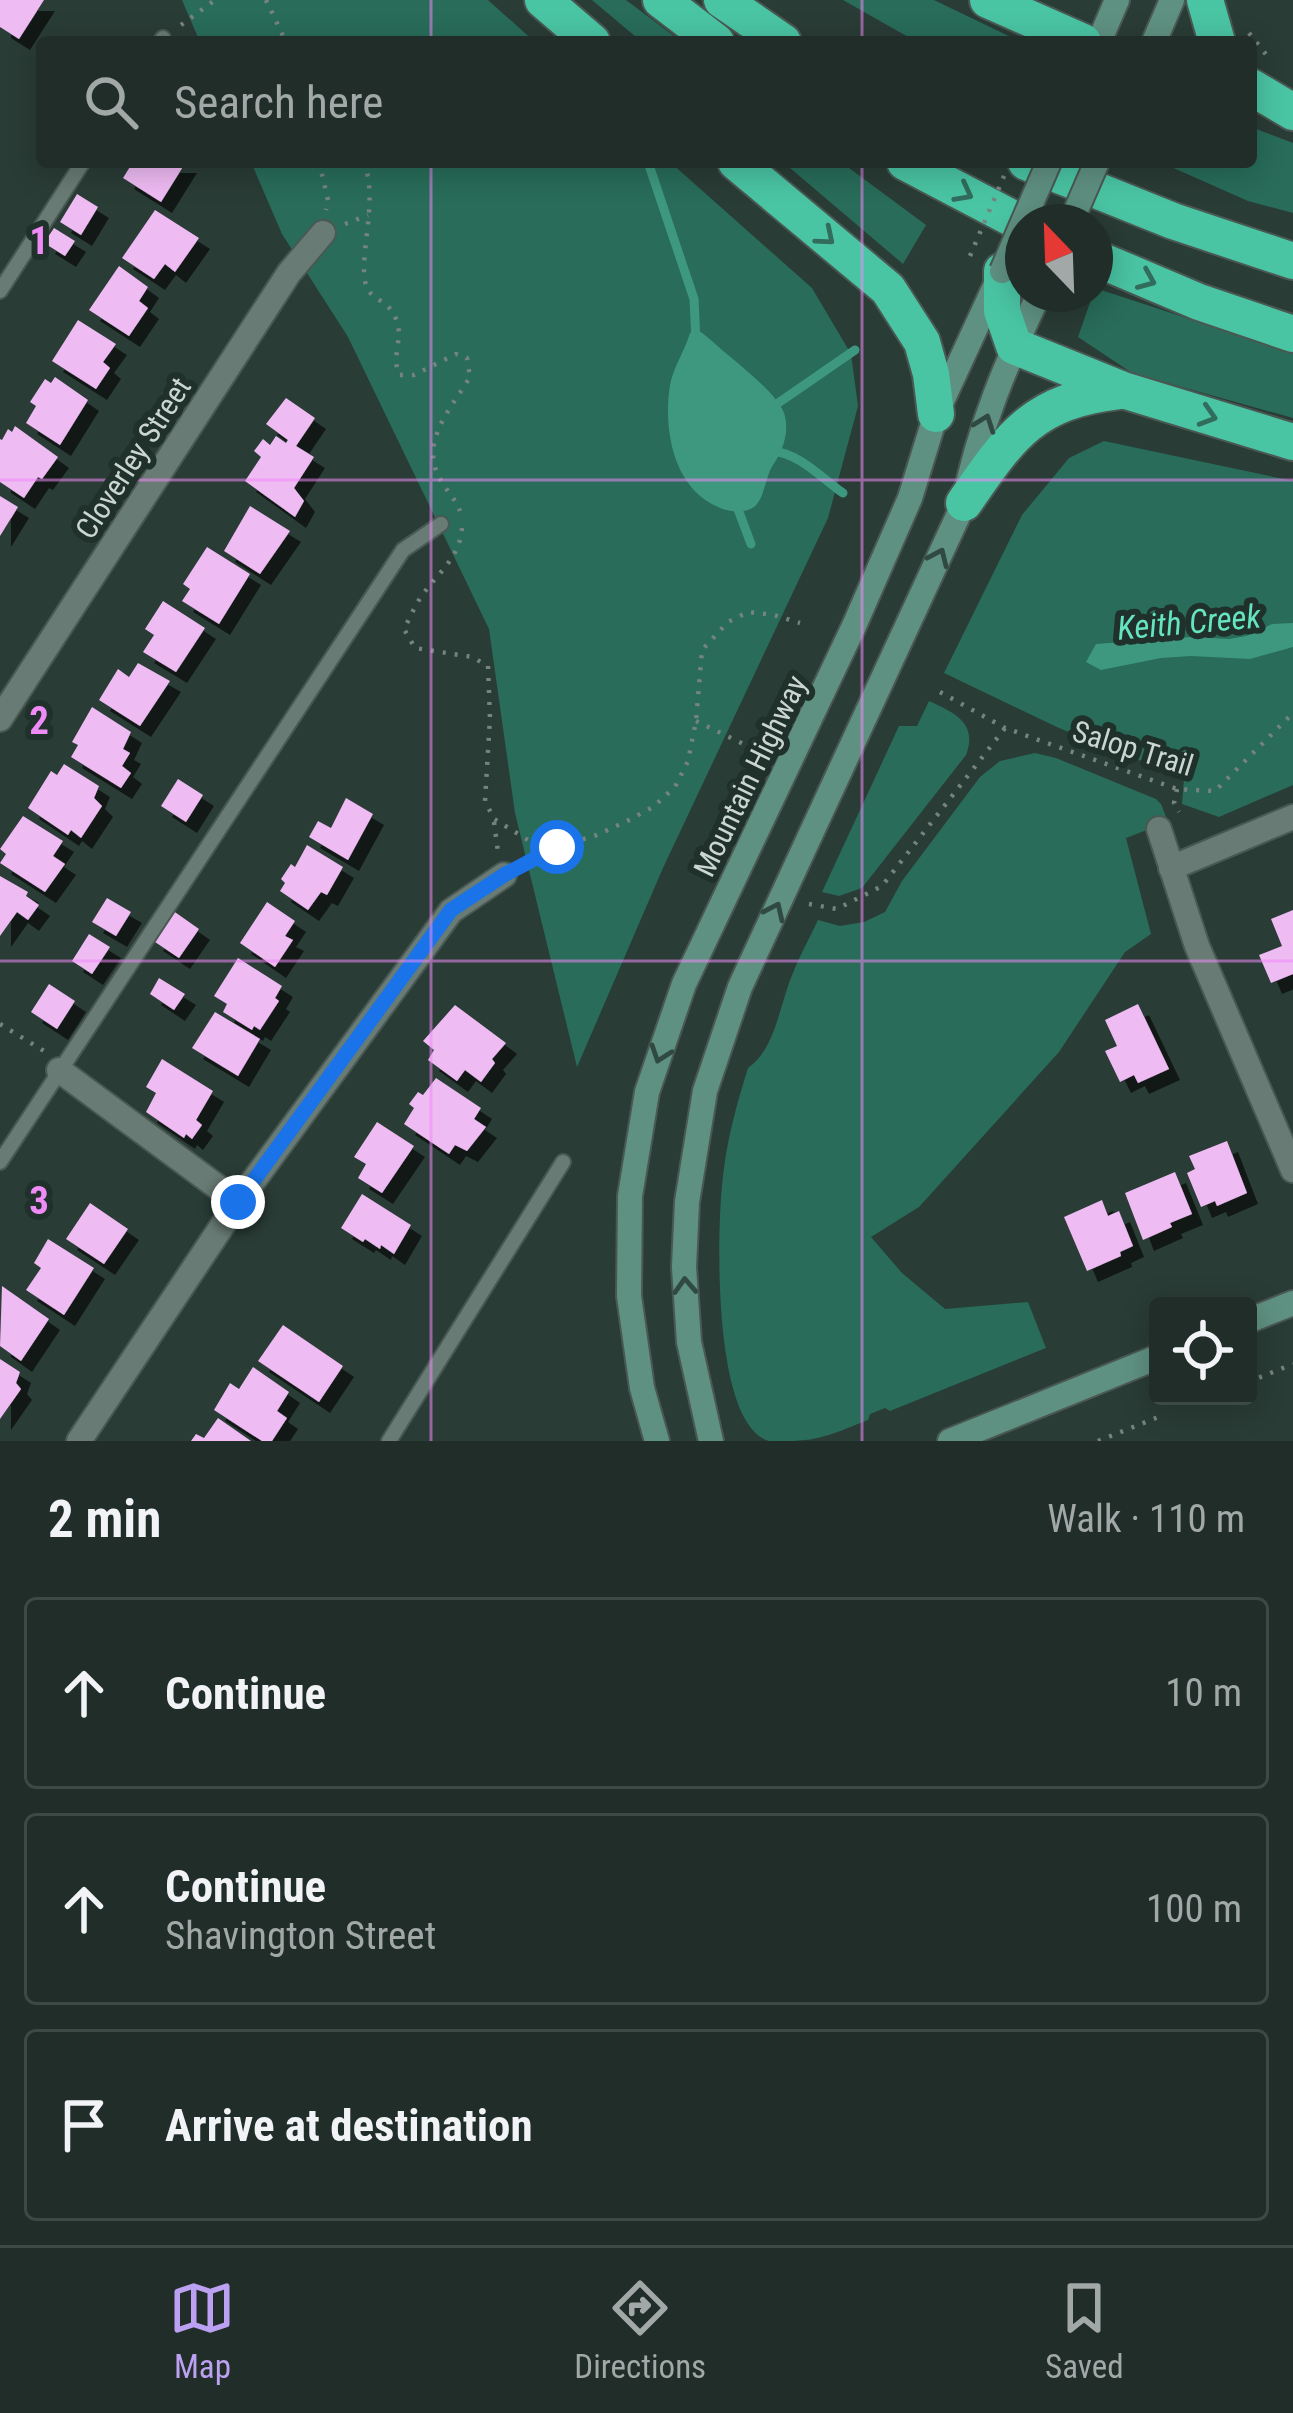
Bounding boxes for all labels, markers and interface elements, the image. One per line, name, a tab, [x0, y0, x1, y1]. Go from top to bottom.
search box	[36, 36, 1257, 168]
icon: search	[78, 69, 144, 135]
text: Search here	[174, 76, 383, 129]
one-way arrow	[951, 179, 973, 202]
north arrow	[1005, 204, 1113, 312]
text: 1	[29, 218, 49, 264]
one-way arrow	[812, 223, 834, 245]
one-way arrow	[1136, 266, 1157, 290]
street label: Cloverley Street	[68, 371, 198, 545]
one-way arrow	[1197, 402, 1218, 427]
one-way arrow	[970, 414, 995, 435]
one-way arrow	[925, 548, 948, 569]
water label: Keith Creek	[1116, 596, 1263, 648]
street label: Mountain Highway	[686, 670, 814, 882]
text: 2	[29, 698, 49, 744]
street label: Salop Trail	[1069, 713, 1197, 783]
route start	[530, 820, 584, 874]
one-way arrow	[761, 902, 784, 923]
one-way arrow	[650, 1042, 674, 1063]
route end	[211, 1175, 265, 1229]
text: 3	[29, 1178, 49, 1224]
one-way arrow	[673, 1276, 699, 1295]
map controls	[1149, 1297, 1257, 1405]
button: locate	[1149, 1297, 1257, 1405]
text: 2 min	[48, 1490, 161, 1549]
text: Walk · 110 m	[1047, 1496, 1245, 1542]
icon: ahead	[51, 1660, 117, 1726]
text: Continue	[165, 1667, 326, 1720]
text: 10 m	[1165, 1670, 1242, 1716]
text: Continue	[165, 1860, 326, 1913]
icon: ahead	[51, 1876, 117, 1942]
text: 100 m	[1146, 1886, 1242, 1932]
text: Shavington Street	[165, 1913, 436, 1959]
icon: arrive	[51, 2092, 117, 2158]
text: Arrive at destination	[165, 2099, 533, 2152]
tab: Map	[169, 2275, 235, 2386]
tab: Directions	[574, 2275, 706, 2386]
tab: Saved	[1045, 2275, 1124, 2386]

